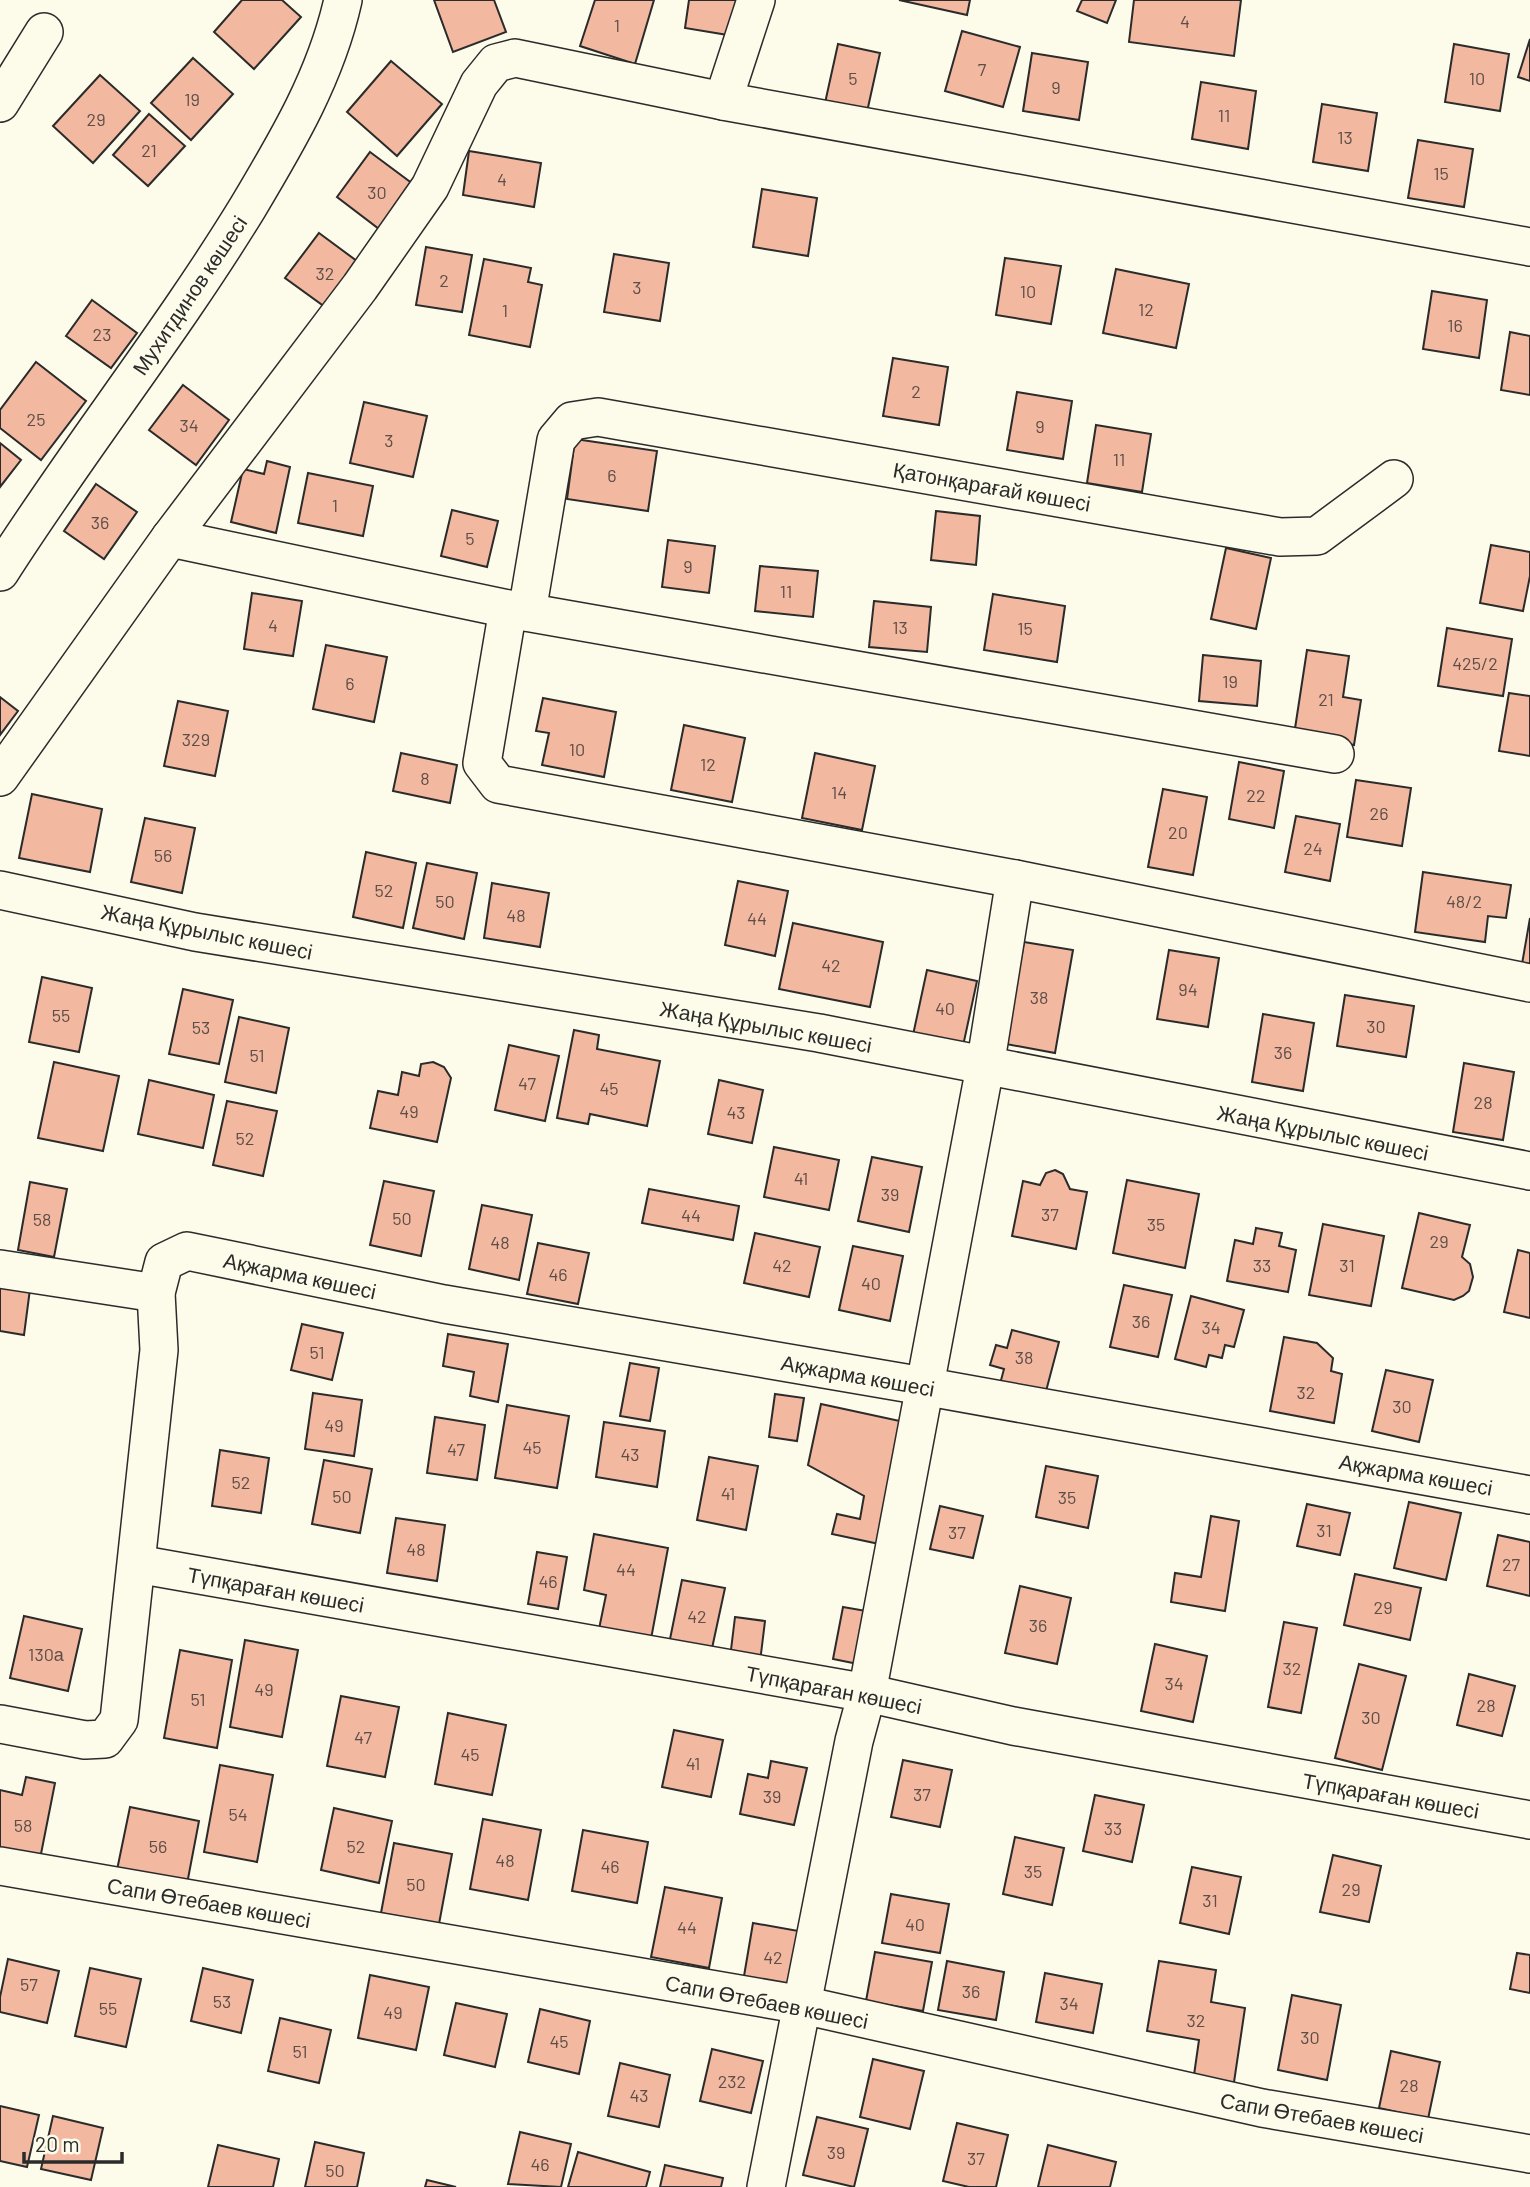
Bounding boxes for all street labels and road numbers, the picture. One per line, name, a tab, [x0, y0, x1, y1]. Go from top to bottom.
street label: Мухитдинов көшесі	[126, 211, 252, 379]
street label: Қатонқарағай көшесі	[891, 456, 1093, 516]
street label: Жаңа Құрылыс көшесі	[99, 898, 315, 964]
street label: Жаңа Құрылыс көшесі	[658, 995, 874, 1057]
street label: Жаңа Құрылыс көшесі	[1215, 1099, 1431, 1165]
street label: Ақжарма көшесі	[221, 1247, 379, 1303]
street label: Ақжарма көшесі	[779, 1349, 937, 1401]
street label: Ақжарма көшесі	[1337, 1448, 1495, 1500]
street label: Түпқараған көшесі	[186, 1561, 366, 1617]
street label: Түпқараған көшесі	[744, 1660, 924, 1718]
street label: Түпқараған көшесі	[1301, 1767, 1481, 1823]
street label: Сапи Өтебаев көшесі	[105, 1872, 313, 1932]
street label: Сапи Өтебаев көшесі	[663, 1969, 871, 2033]
street label: Сапи Өтебаев көшесі	[1218, 2087, 1426, 2147]

